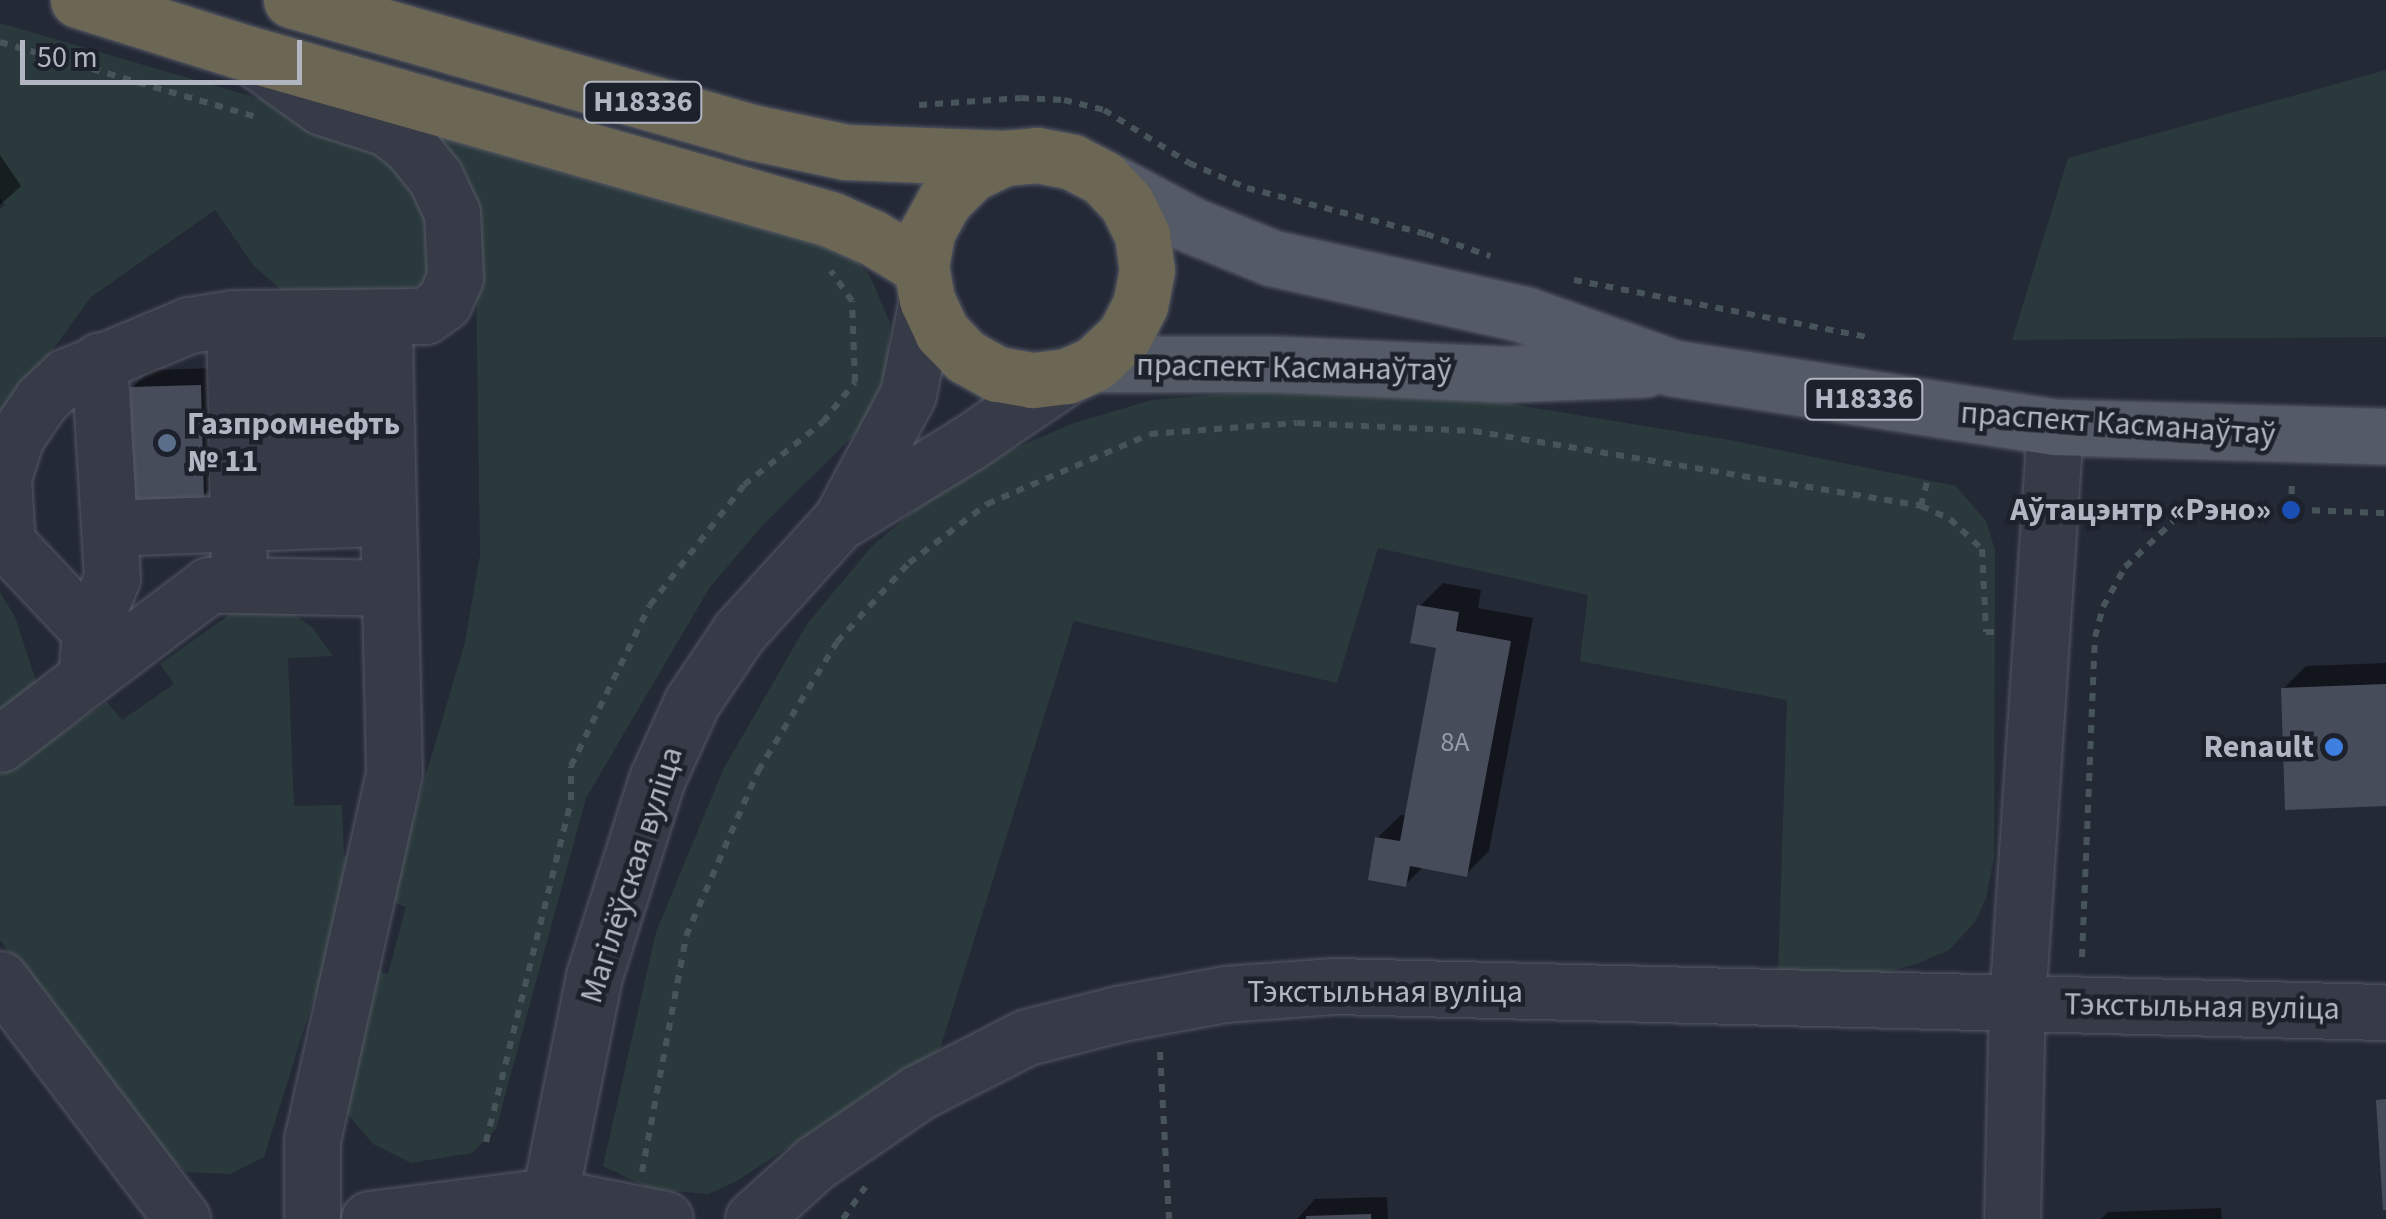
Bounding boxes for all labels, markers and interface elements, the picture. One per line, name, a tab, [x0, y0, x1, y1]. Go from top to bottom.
scale bar	[25, 20, 308, 82]
text: 50 m	[37, 36, 98, 79]
road number: Н18336	[583, 77, 703, 127]
street label: праспект Касманаўтаў	[1136, 346, 1452, 390]
road number: Н18336	[1804, 374, 1924, 424]
street label: праспект Касманаўтаў	[1959, 394, 2277, 454]
place label: Газпромнефть № 11	[187, 406, 400, 481]
marker: Газпромнефть № 11	[156, 432, 178, 454]
place label: Аўтацэнтр «Рэно»	[2010, 491, 2271, 529]
marker: Аўтацэнтр «Рэно»	[2280, 499, 2302, 521]
house number: 8А	[1440, 725, 1470, 759]
place label: Renault	[2203, 728, 2314, 766]
marker: Renault	[2323, 736, 2345, 758]
street label: Магілёўская вуліца	[572, 742, 692, 1008]
street label: Тэкстыльная вуліца	[1247, 973, 1523, 1011]
street label: Тэкстыльная вуліца	[2064, 985, 2340, 1029]

